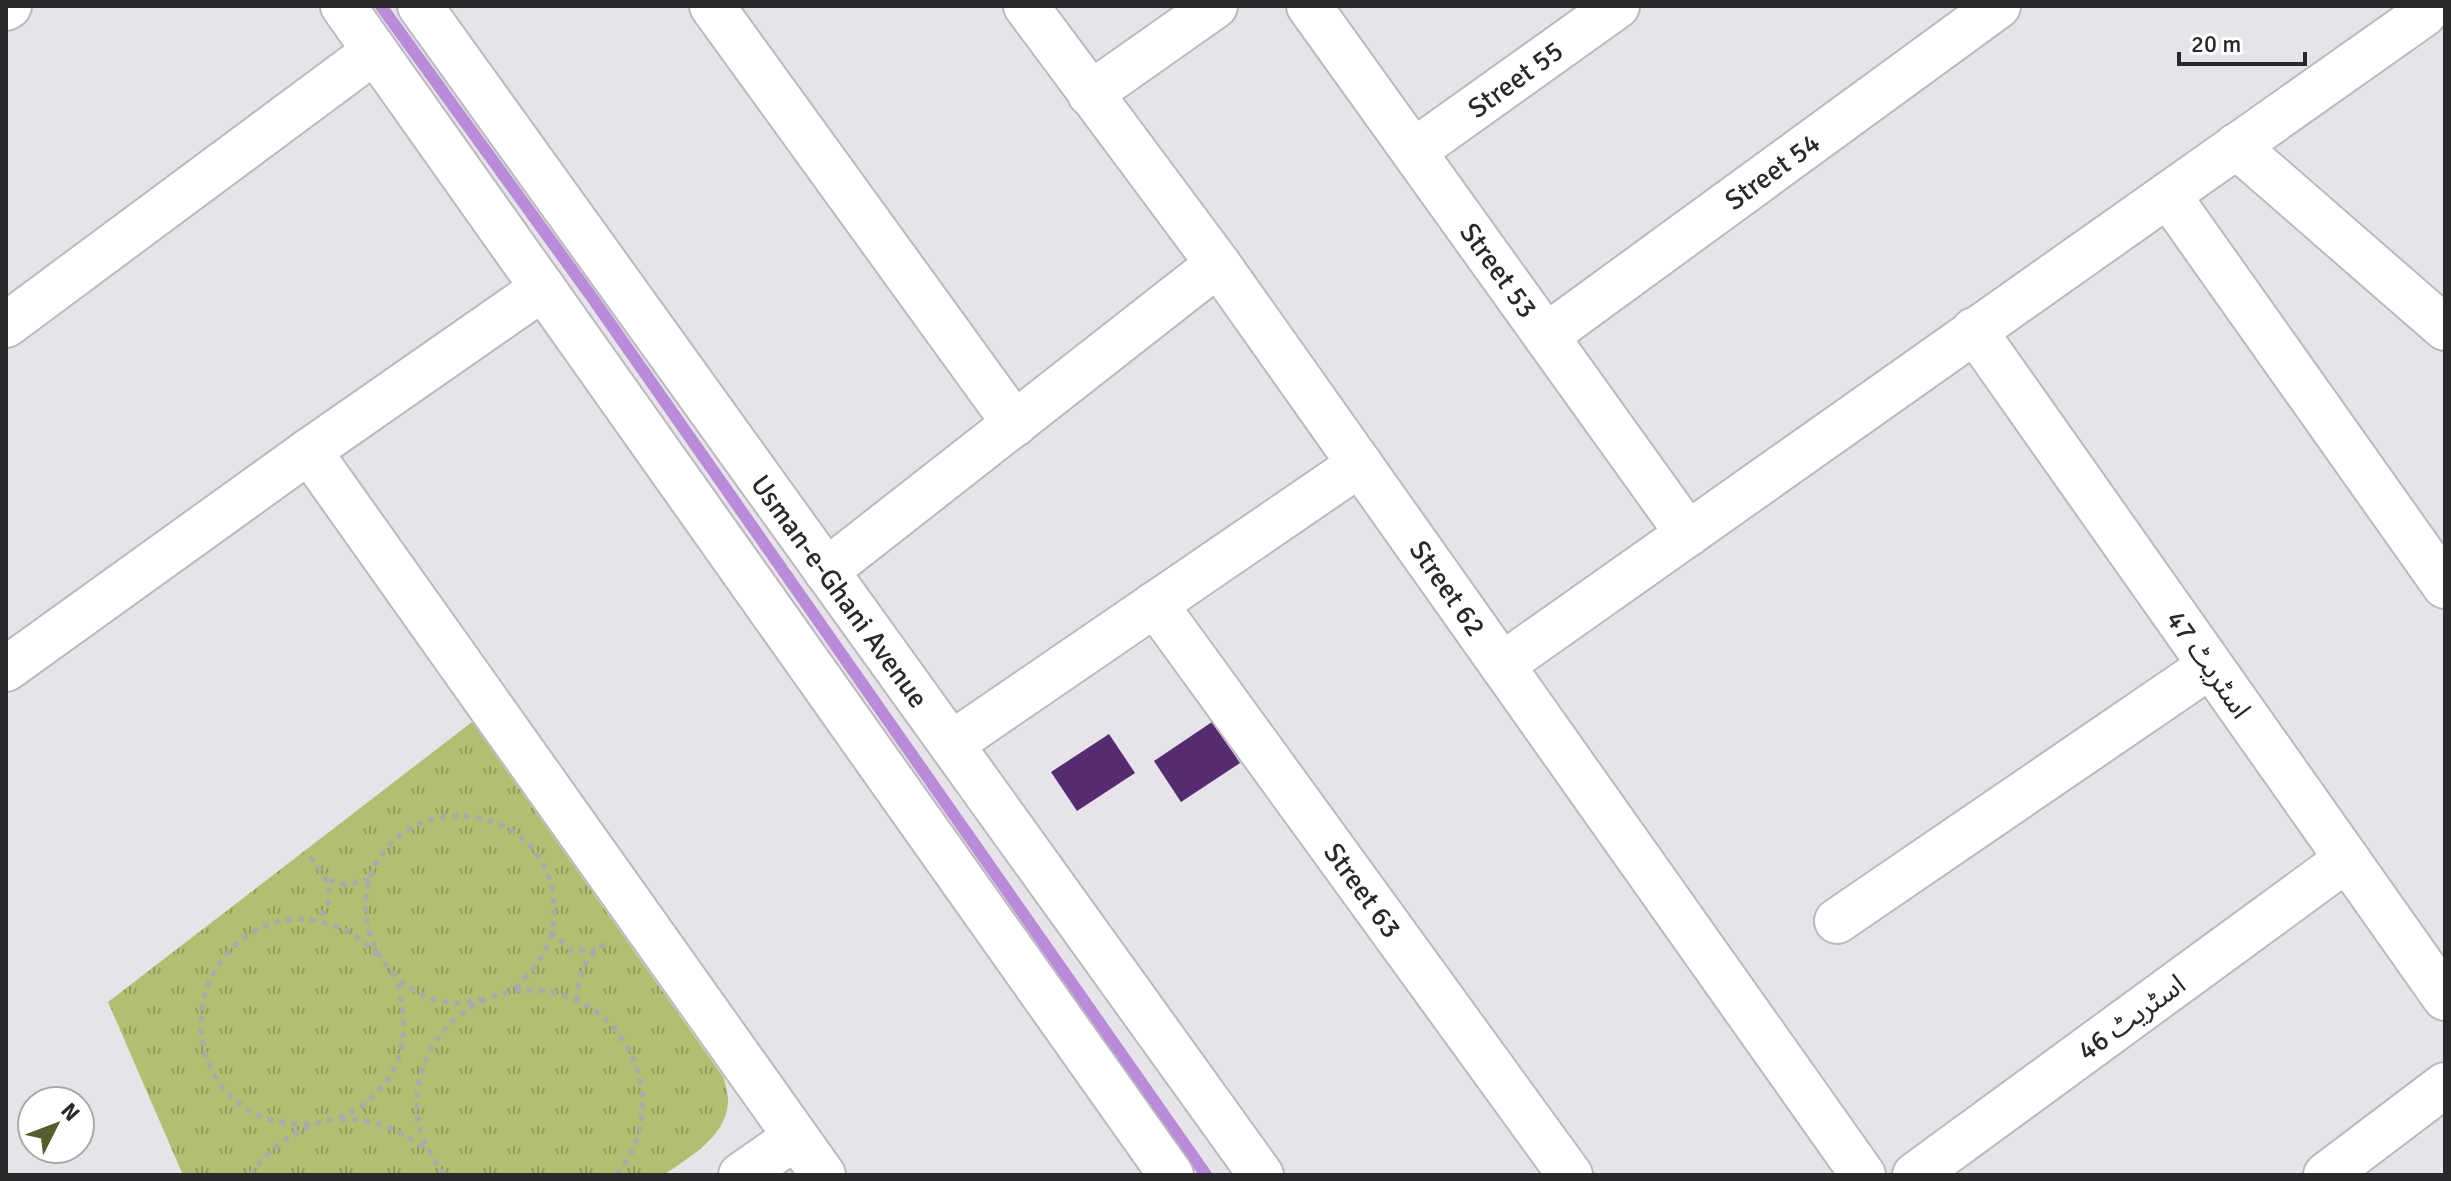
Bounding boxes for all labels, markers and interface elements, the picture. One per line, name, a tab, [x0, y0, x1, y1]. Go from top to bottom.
scale bar	[2179, 16, 2305, 66]
text: 20 m	[2191, 29, 2241, 59]
street label: Street 55	[1461, 34, 1570, 126]
street label: Street 54	[1718, 126, 1827, 218]
street label: Street 53	[1452, 216, 1544, 325]
street label: Usman-e-Ghani Avenue	[743, 468, 935, 715]
street label: Street 62	[1402, 534, 1492, 643]
street label: اسٹریٹ 47	[2158, 604, 2258, 725]
street label: Street 63	[1316, 836, 1408, 945]
street label: اسٹریٹ 46	[2071, 967, 2192, 1068]
north arrow	[16, 1085, 96, 1165]
text: N	[55, 1097, 86, 1127]

